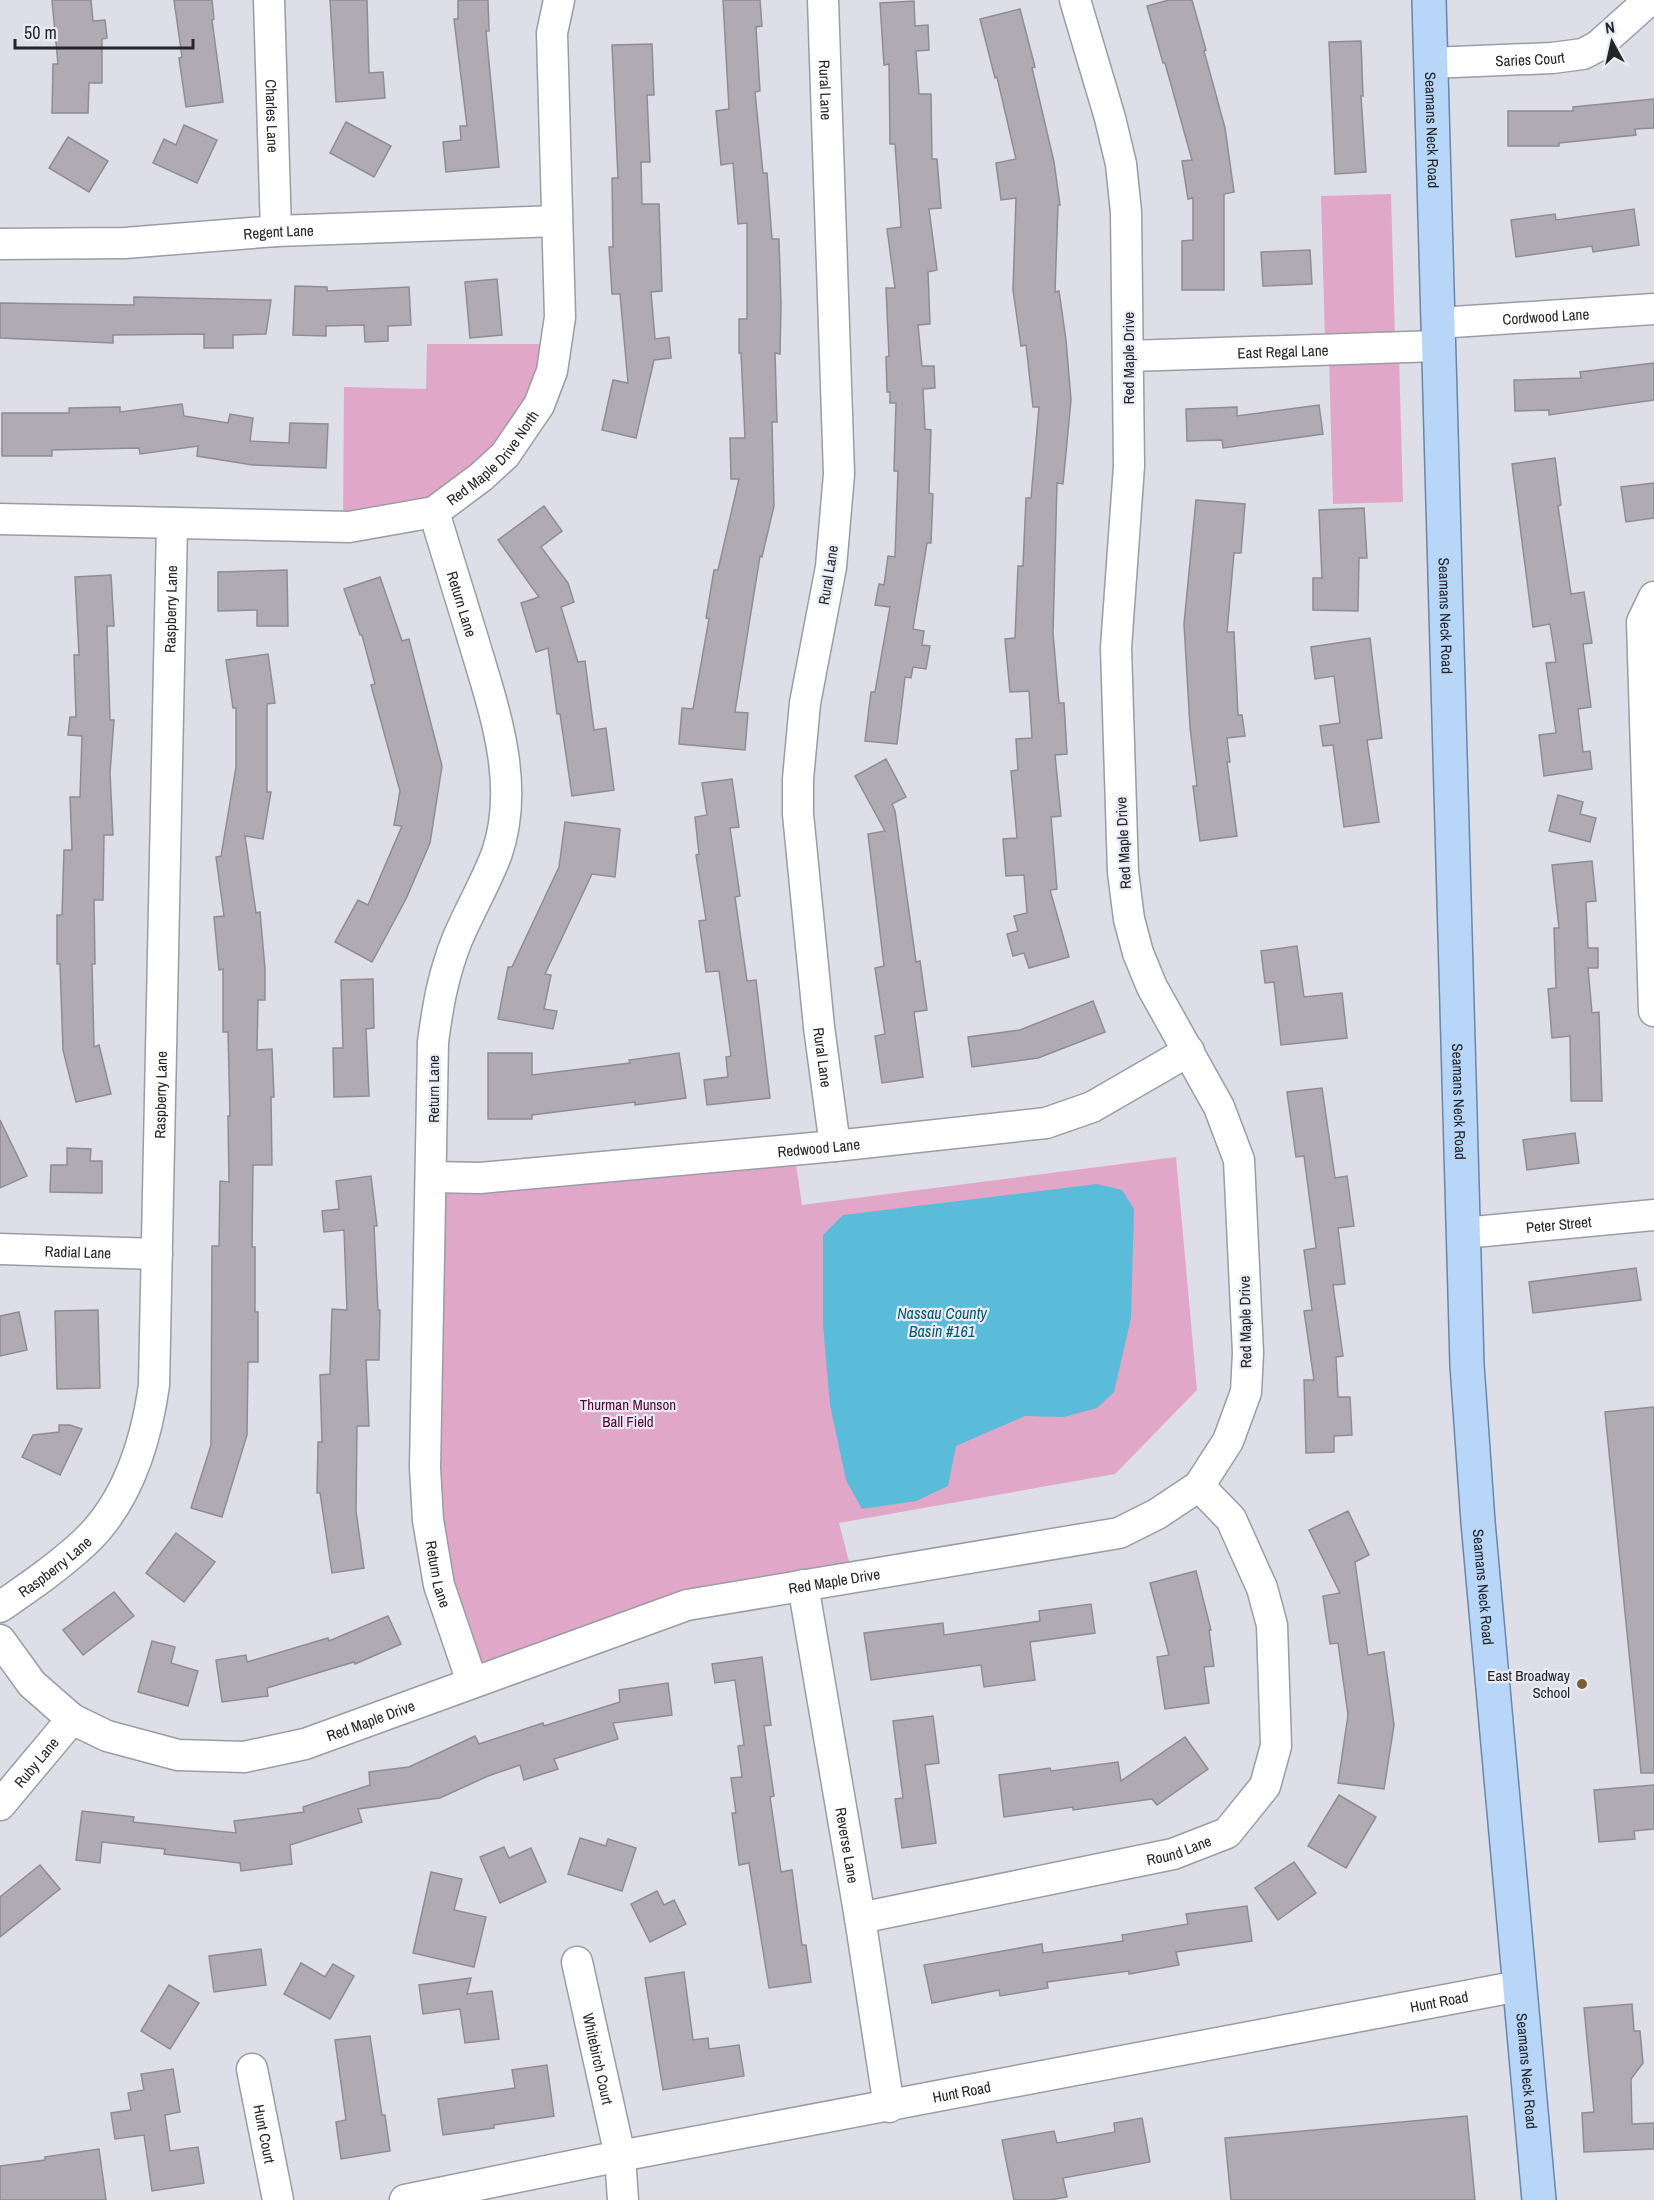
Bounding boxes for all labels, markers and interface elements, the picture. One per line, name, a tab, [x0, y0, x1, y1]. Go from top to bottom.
scale bar	[15, 12, 194, 50]
north arrow	[1582, 12, 1642, 72]
text: N	[1604, 16, 1616, 39]
text: 50 m	[24, 20, 57, 45]
street label: Saries Court	[1495, 46, 1566, 71]
street label: Rural Lane	[815, 60, 838, 121]
street label: Seamans Neck Road	[1421, 72, 1445, 188]
street label: Charles Lane	[261, 79, 284, 153]
street label: Regent Lane	[243, 219, 314, 244]
street label: Cordwood Lane	[1502, 303, 1590, 329]
street label: Red Maple Drive	[1118, 312, 1139, 404]
street label: East Regal Lane	[1237, 339, 1329, 363]
street label: Red Maple Drive North	[442, 406, 543, 510]
street label: Rural Lane	[813, 543, 843, 606]
street label: Seamans Neck Road	[1434, 557, 1458, 674]
street label: Raspberry Lane	[159, 565, 182, 653]
street label: Return Lane	[442, 568, 482, 639]
street label: Red Maple Drive	[1110, 796, 1136, 890]
street label: Rural Lane	[809, 1026, 838, 1089]
street label: Seamans Neck Road	[1448, 1043, 1472, 1160]
street label: Raspberry Lane	[149, 1051, 171, 1139]
street label: Return Lane	[423, 1055, 444, 1123]
street label: Redwood Lane	[776, 1133, 861, 1162]
street label: Peter Street	[1525, 1210, 1593, 1238]
street label: Radial Lane	[44, 1240, 112, 1263]
street label: Red Maple Drive	[1234, 1276, 1256, 1368]
water label: Nassau County Basin #161	[897, 1302, 988, 1342]
park label: Thurman Munson Ball Field	[580, 1394, 676, 1432]
street label: Seamans Neck Road	[1468, 1528, 1500, 1646]
street label: Raspberry Lane	[14, 1531, 96, 1602]
street label: Return Lane	[421, 1539, 456, 1610]
street label: Red Maple Drive	[787, 1563, 882, 1598]
place label: East Broadway School	[1487, 1665, 1571, 1703]
marker: East Broadway School	[1575, 1677, 1589, 1691]
street label: Red Maple Drive	[323, 1694, 418, 1746]
street label: Ruby Lane	[9, 1732, 63, 1792]
street label: Reverse Lane	[831, 1806, 864, 1885]
street label: Round Lane	[1144, 1830, 1214, 1870]
street label: Hunt Road	[1408, 1985, 1470, 2017]
street label: Whitebirch Court	[578, 2011, 619, 2107]
street label: Seamans Neck Road	[1512, 2012, 1543, 2130]
street label: Hunt Road	[931, 2076, 992, 2107]
street label: Hunt Court	[249, 2102, 281, 2166]

